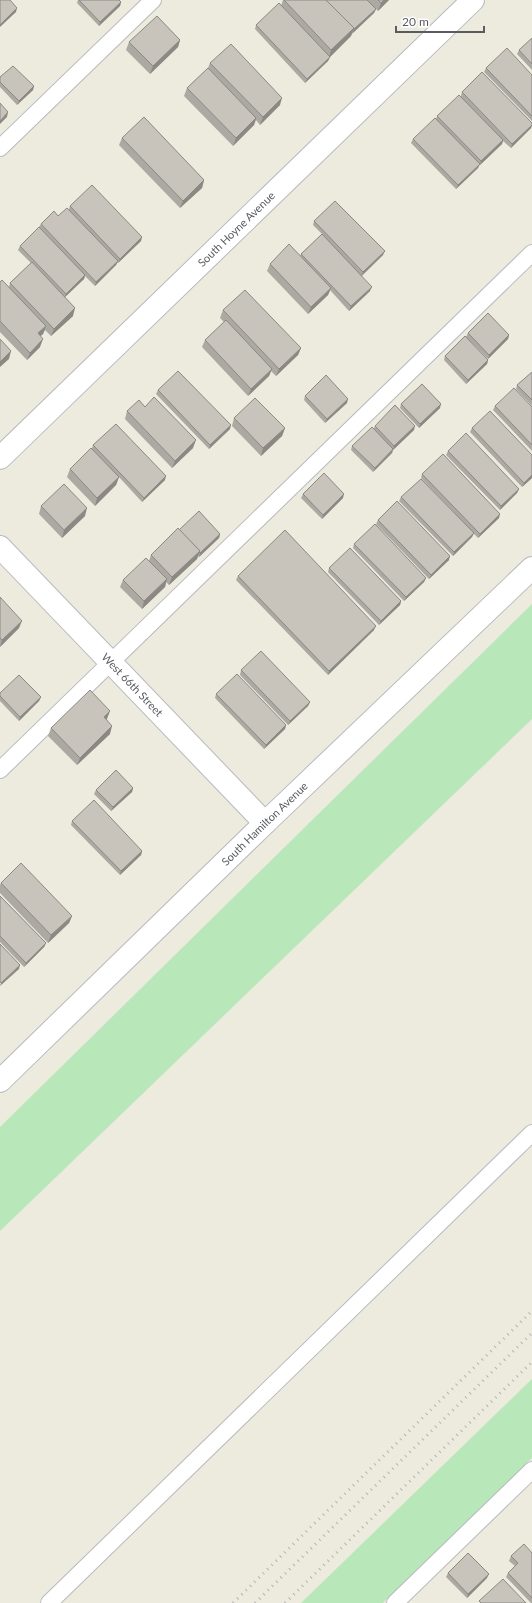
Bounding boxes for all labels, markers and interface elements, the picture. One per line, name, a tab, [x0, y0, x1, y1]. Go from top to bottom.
scale bar	[396, 8, 484, 34]
text: 20 m	[402, 14, 429, 29]
street label: South Hoyne Avenue	[195, 188, 277, 269]
street label: West 66th Street	[99, 650, 166, 719]
street label: South Hamilton Avenue	[218, 779, 310, 868]

